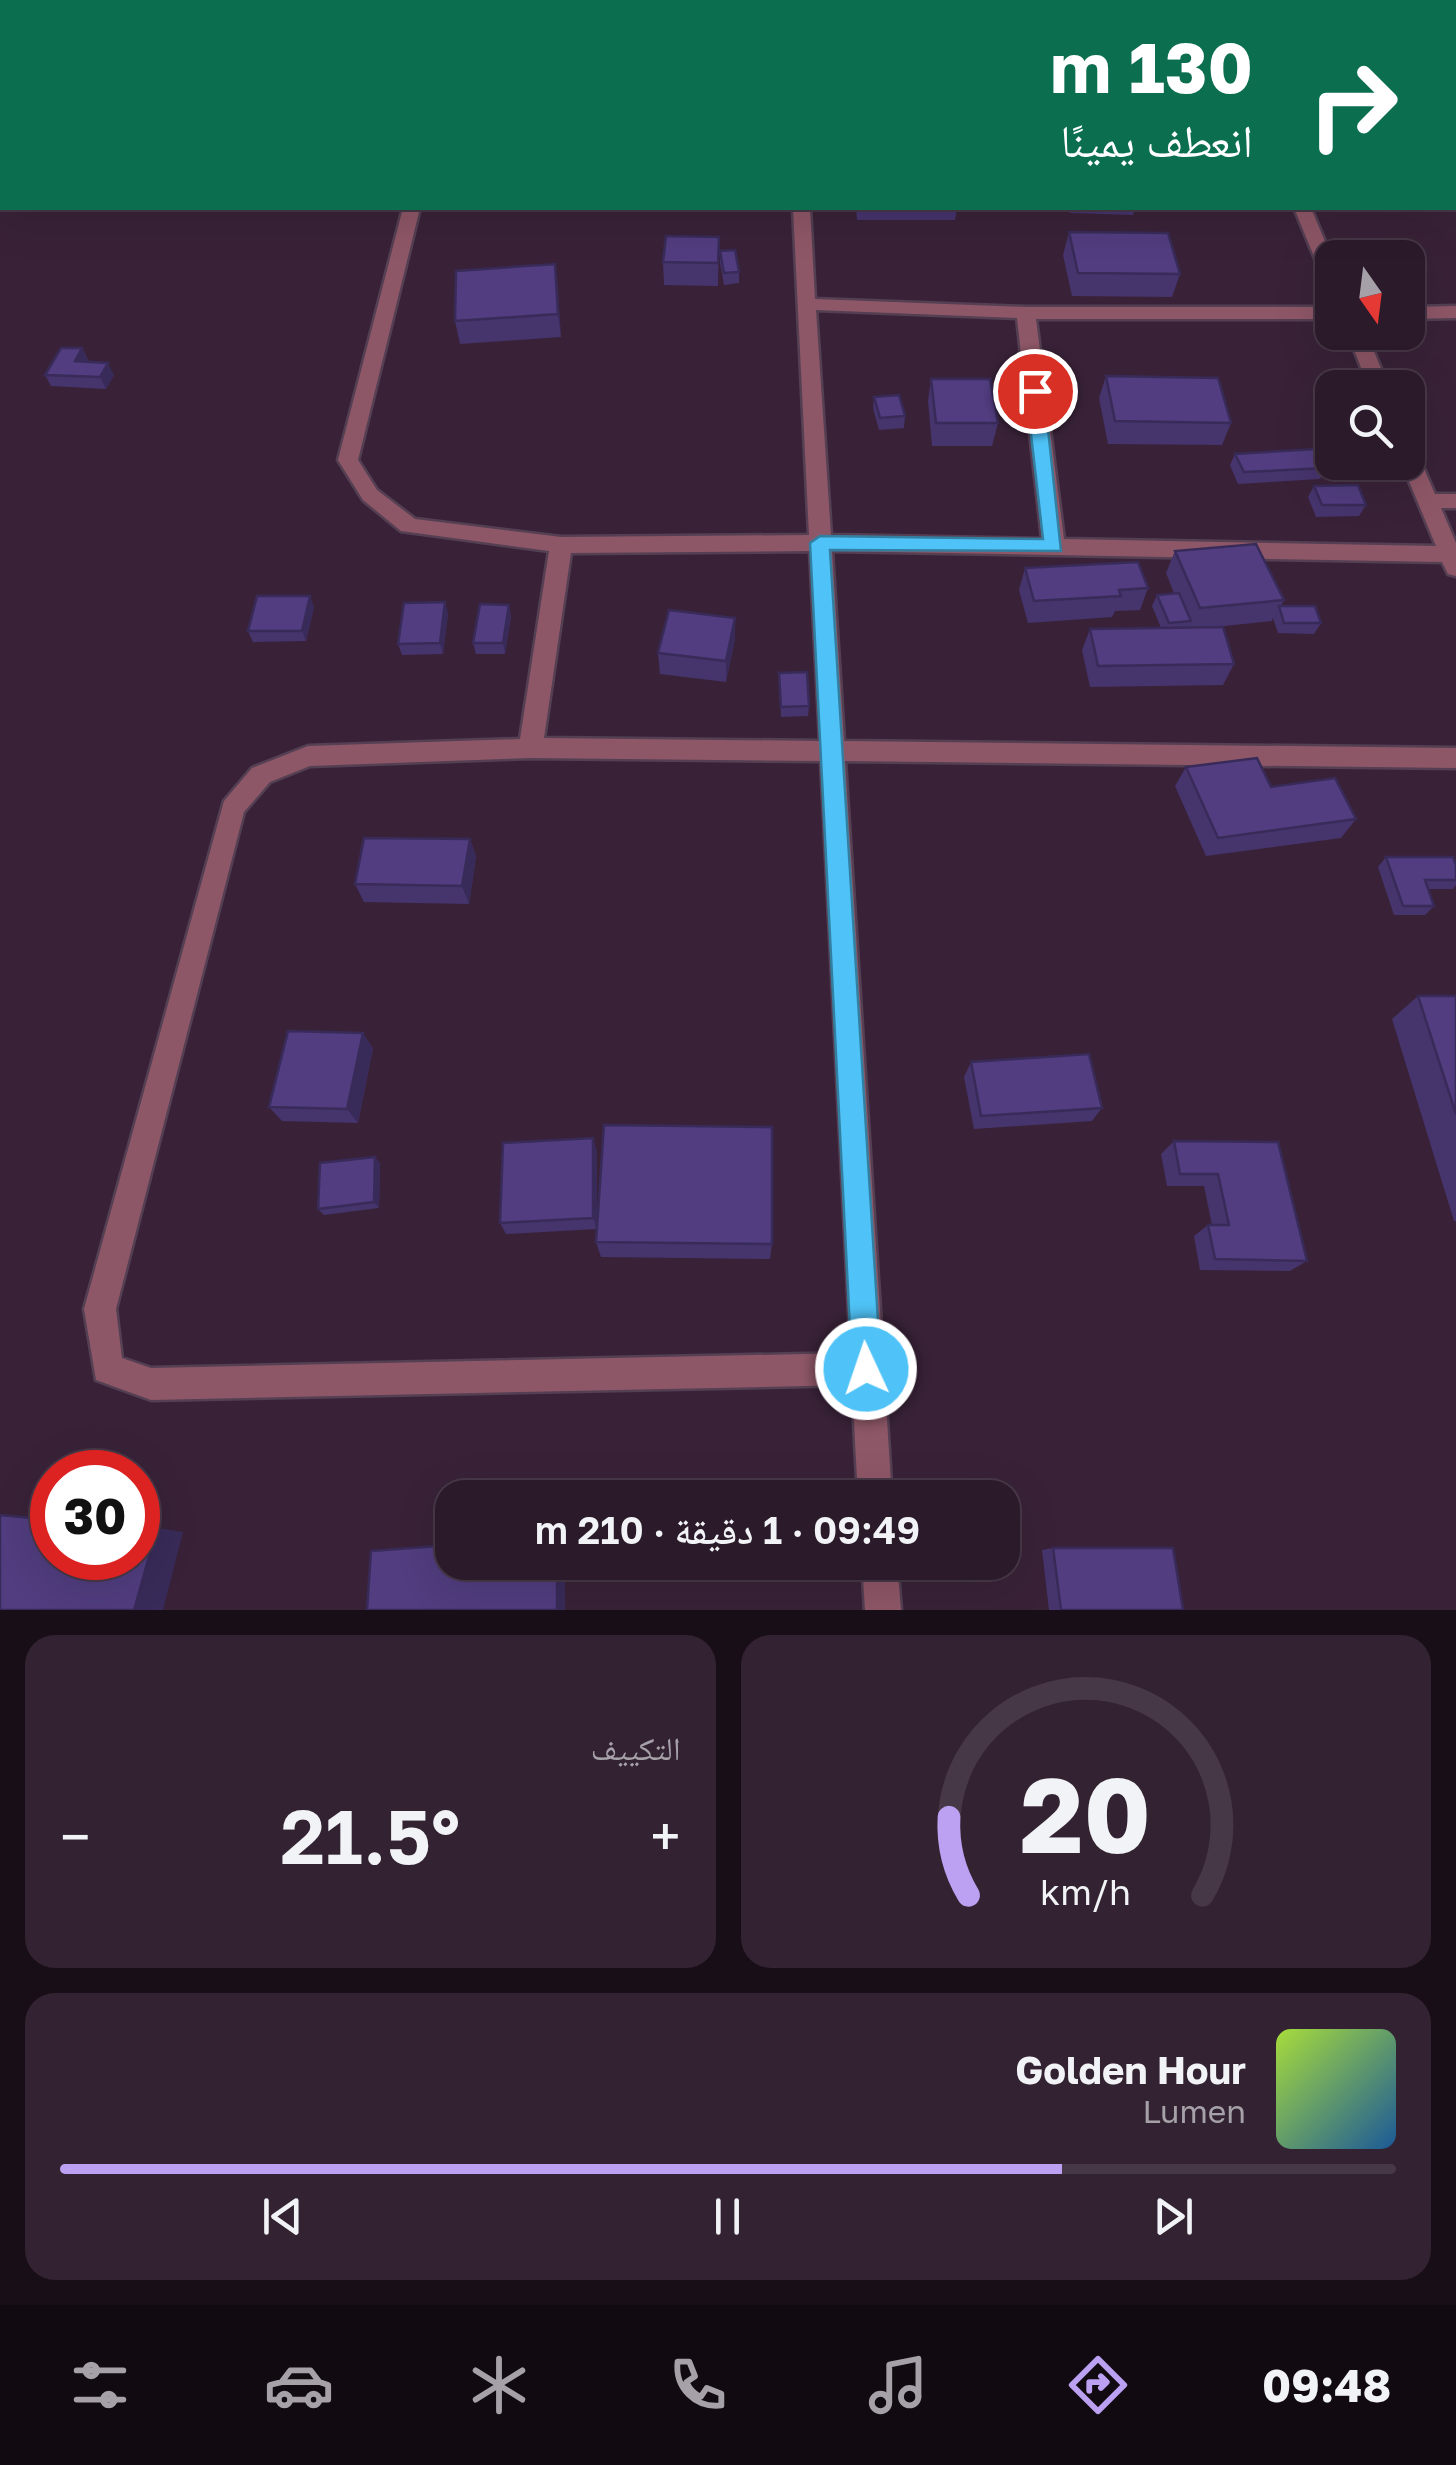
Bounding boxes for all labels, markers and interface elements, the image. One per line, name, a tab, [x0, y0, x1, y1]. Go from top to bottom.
text: 130 m	[1050, 24, 1253, 108]
icon: right	[1288, 40, 1418, 170]
text: انعطف يمينًا	[1060, 113, 1253, 167]
north arrow	[1315, 240, 1425, 350]
map controls	[1315, 240, 1425, 480]
pin	[993, 349, 1078, 434]
icon: arrive	[1008, 364, 1063, 419]
button: search	[1315, 370, 1425, 480]
position arrow	[814, 1317, 918, 1421]
speed limit sign: 30	[30, 1450, 160, 1580]
text: 09:49 · 1 دقيقة · 210 m	[535, 1507, 920, 1552]
text: التكييف	[591, 1729, 681, 1767]
text: 20	[1020, 1751, 1151, 1876]
text: 21.5°	[280, 1790, 460, 1881]
text: −	[60, 1803, 90, 1869]
text: +	[650, 1803, 681, 1869]
text: km/h	[1040, 1870, 1131, 1913]
text: Golden Hour	[1015, 2047, 1246, 2092]
text: Lumen	[1142, 2092, 1246, 2130]
icon: previous	[255, 2189, 310, 2244]
icon: pause	[700, 2189, 755, 2244]
icon: next	[1146, 2189, 1201, 2244]
icon: filters	[65, 2350, 135, 2420]
icon: car	[264, 2350, 334, 2420]
icon: climate	[464, 2350, 534, 2420]
icon: phone	[663, 2350, 733, 2420]
icon: music	[863, 2350, 933, 2420]
icon: directions	[1063, 2350, 1133, 2420]
text: 09:48	[1262, 2358, 1391, 2412]

